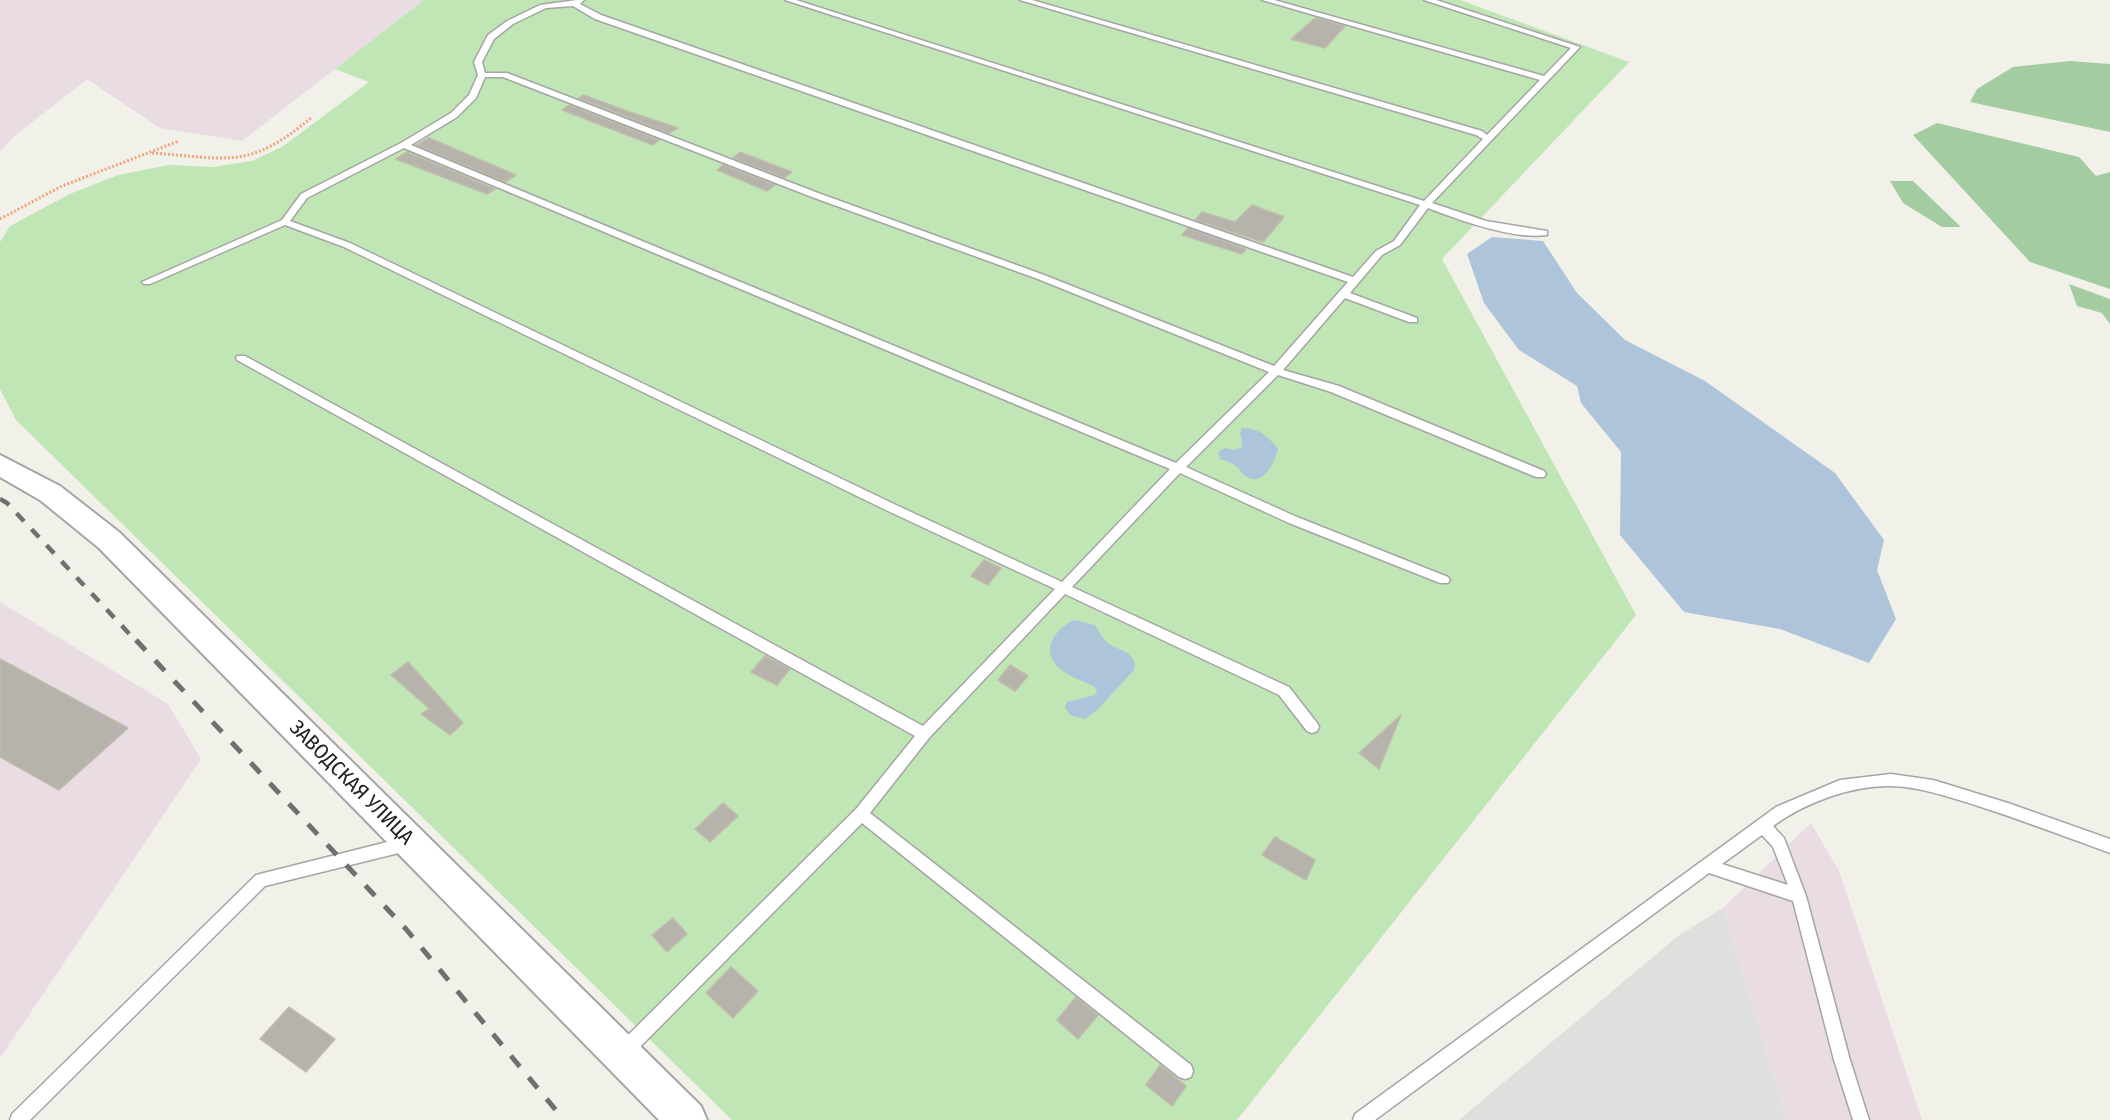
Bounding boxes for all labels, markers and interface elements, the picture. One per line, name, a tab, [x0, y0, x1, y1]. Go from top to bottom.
street label: ЗАВОДСКАЯ УЛИЦА	[284, 716, 418, 850]

